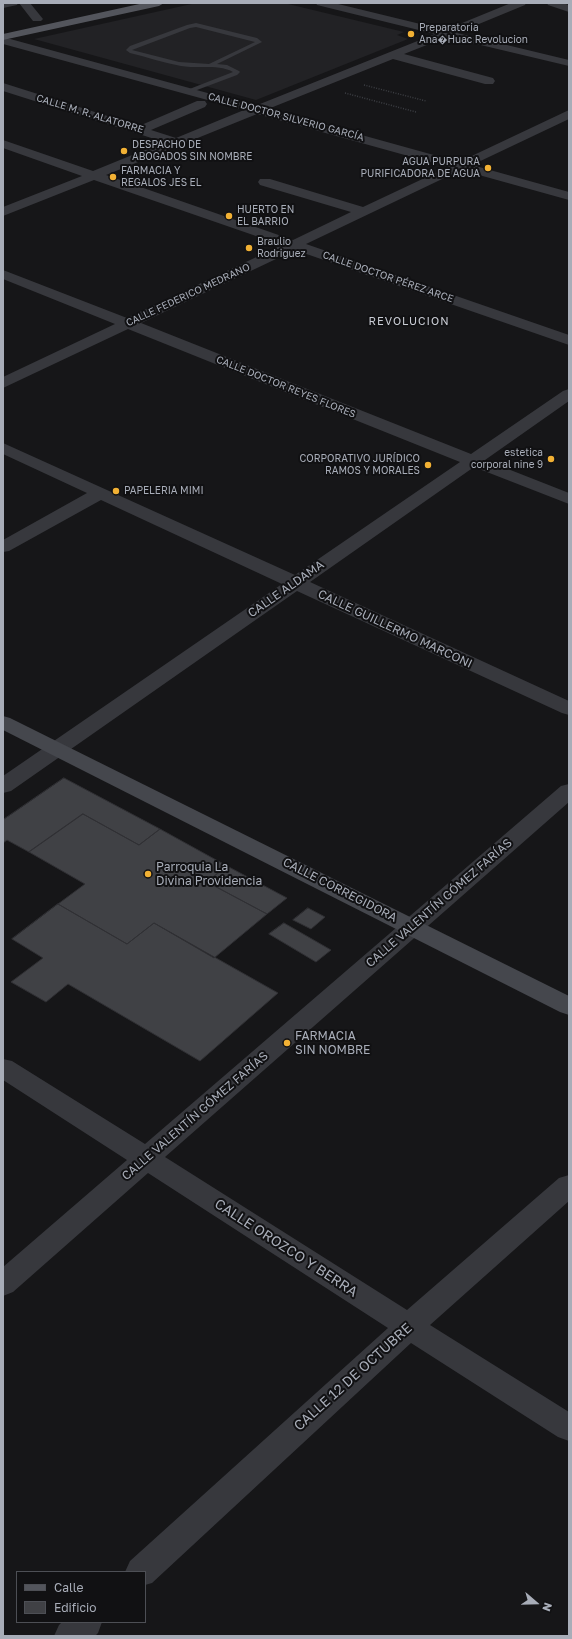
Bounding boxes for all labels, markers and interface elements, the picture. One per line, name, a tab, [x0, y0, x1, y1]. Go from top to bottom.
place label: Preparatoria Ana�Huac Revolucion	[419, 22, 528, 46]
marker: Preparatoria Ana�Huac Revolucion	[406, 29, 416, 39]
street label: CALLE DOCTOR SILVERIO GARCÍA	[207, 90, 365, 144]
street label: CALLE M. R. ALATORRE	[35, 92, 145, 136]
place label: DESPACHO DE ABOGADOS SIN NOMBRE	[132, 139, 252, 162]
marker: DESPACHO DE ABOGADOS SIN NOMBRE	[119, 146, 129, 156]
place label: AGUA PURPURA PURIFICADORA DE AGUA	[361, 156, 480, 180]
marker: AGUA PURPURA PURIFICADORA DE AGUA	[483, 163, 493, 173]
place label: FARMACIA Y REGALOS JES EL	[121, 165, 201, 188]
marker: FARMACIA Y REGALOS JES EL	[108, 172, 118, 182]
place label: HUERTO EN EL BARRIO	[237, 204, 294, 228]
marker: HUERTO EN EL BARRIO	[224, 211, 234, 221]
place label: Braulio Rodriguez	[257, 236, 306, 260]
marker: Braulio Rodriguez	[244, 243, 254, 253]
street label: CALLE DOCTOR PÉREZ ARCE	[321, 249, 455, 305]
street label: CALLE FEDERICO MEDRANO	[124, 261, 252, 329]
district label: REVOLUCION	[369, 315, 449, 329]
street label: CALLE DOCTOR REYES FLORES	[215, 353, 357, 421]
place label: estetica corporal nine 9	[471, 447, 543, 470]
place label: CORPORATIVO JURÍDICO RAMOS Y MORALES	[299, 453, 420, 476]
marker: estetica corporal nine 9	[546, 454, 556, 464]
marker: CORPORATIVO JURÍDICO RAMOS Y MORALES	[423, 460, 433, 470]
place label: PAPELERIA MIMI	[124, 485, 204, 497]
marker: PAPELERIA MIMI	[111, 486, 121, 496]
street label: CALLE ALDAMA	[245, 557, 327, 621]
street label: CALLE GUILLERMO MARCONI	[315, 587, 475, 671]
street label: CALLE VALENTÍN GÓMEZ FARÍAS	[363, 836, 515, 970]
street label: CALLE CORREGIDORA	[280, 855, 400, 925]
place label: Parroquia La Divina Providencia	[156, 860, 262, 888]
marker: Parroquia La Divina Providencia	[143, 869, 153, 879]
place label: FARMACIA SIN NOMBRE	[295, 1029, 370, 1057]
marker: FARMACIA SIN NOMBRE	[282, 1038, 292, 1048]
street label: CALLE VALENTÍN GÓMEZ FARÍAS	[119, 1049, 271, 1183]
street label: CALLE OROZCO Y BERRA	[211, 1195, 361, 1301]
street label: CALLE 12 DE OCTUBRE	[291, 1320, 415, 1434]
legend	[16, 1571, 146, 1623]
text: Calle	[54, 1580, 83, 1595]
north arrow	[516, 1583, 556, 1623]
text: Edificio	[54, 1600, 96, 1615]
text: N	[540, 1601, 555, 1613]

